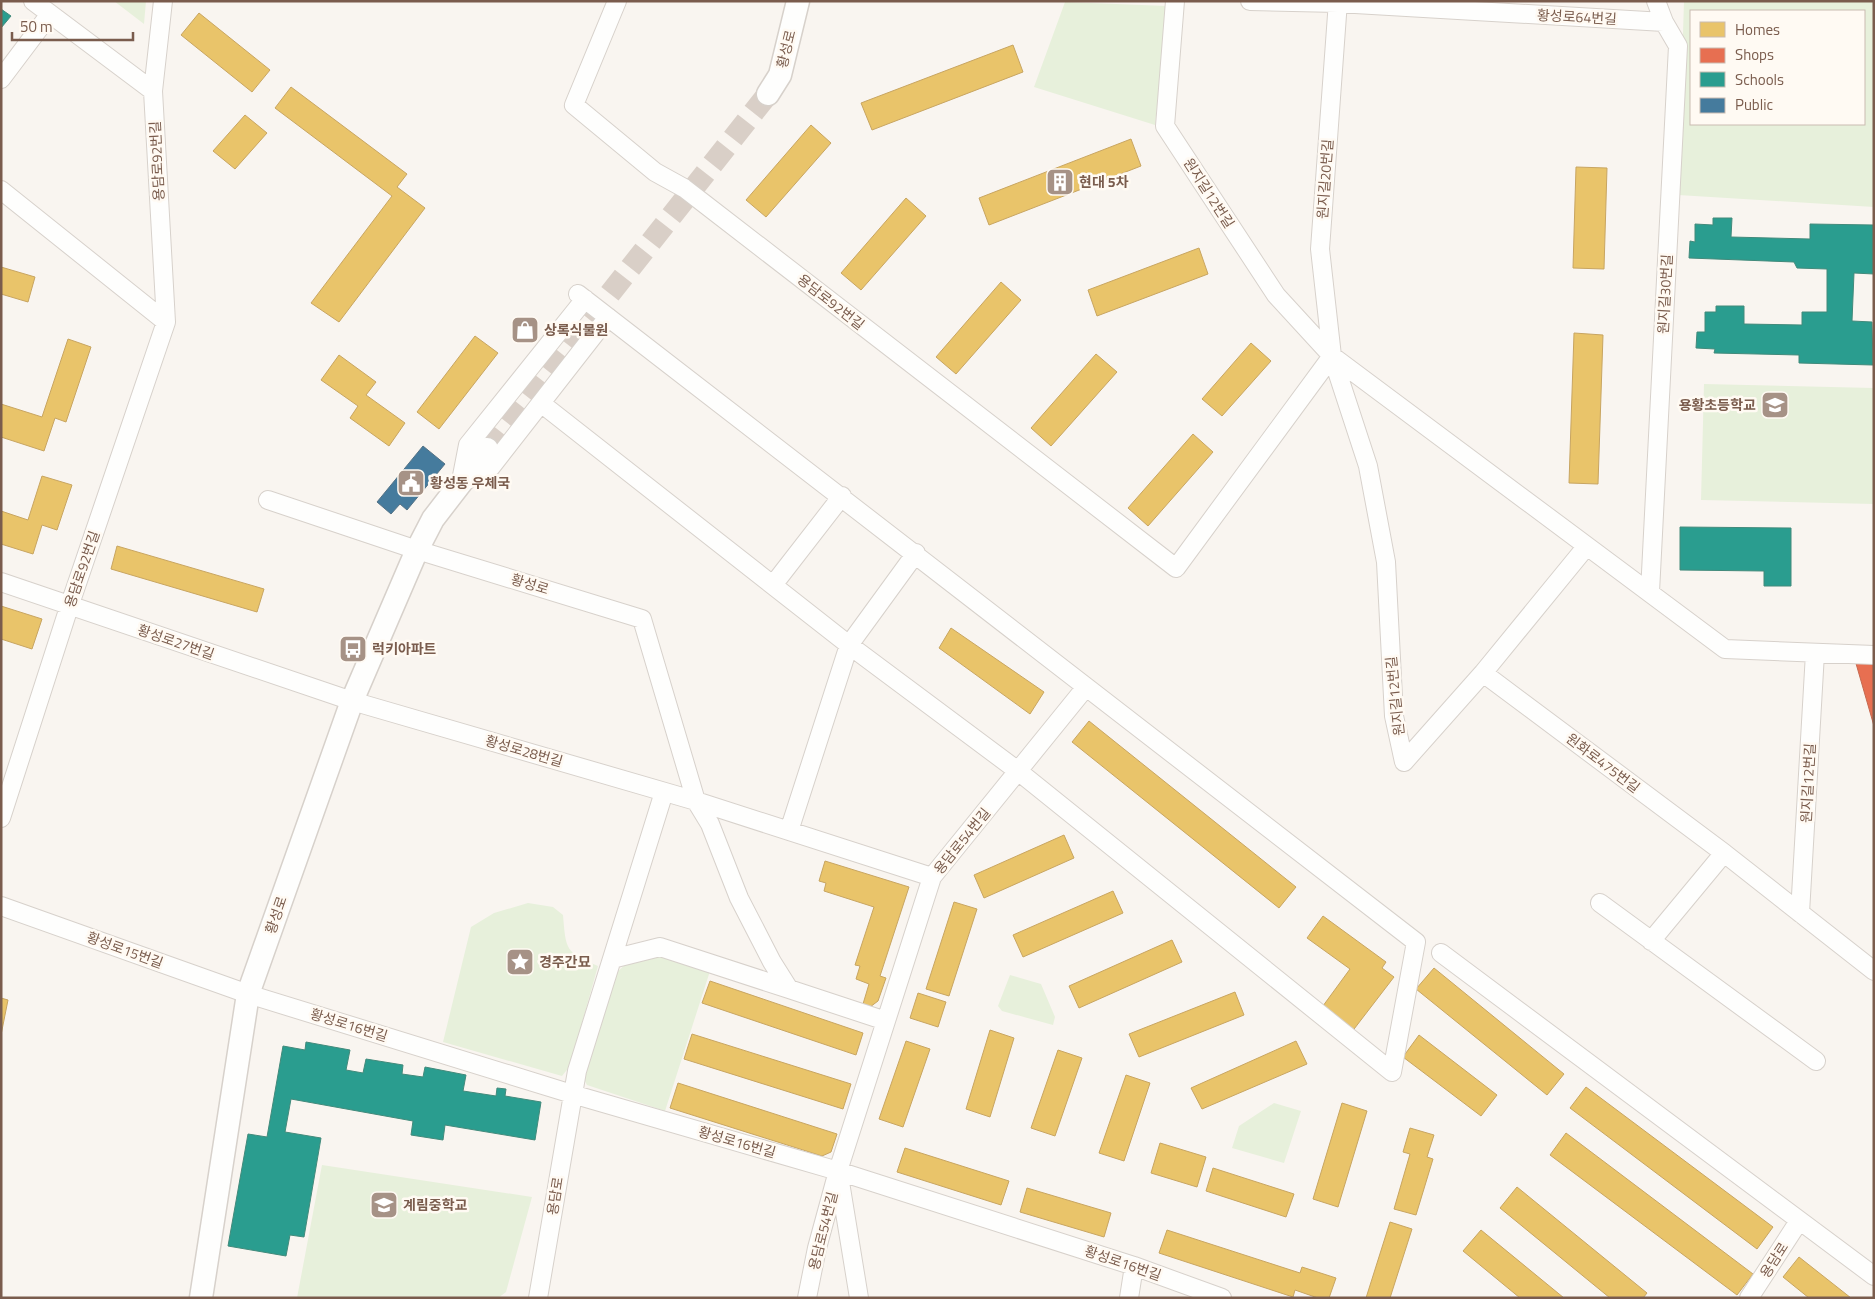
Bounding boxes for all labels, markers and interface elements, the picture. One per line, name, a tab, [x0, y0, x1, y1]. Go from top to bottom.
street label: 황성로64번길	[1536, 4, 1618, 29]
scale bar	[12, 10, 134, 42]
legend	[1690, 10, 1865, 125]
text: 50 m	[20, 15, 53, 38]
text: Homes	[1735, 18, 1780, 41]
street label: 황성로	[771, 27, 800, 70]
text: Shops	[1735, 43, 1774, 66]
text: Schools	[1735, 68, 1784, 91]
text: Public	[1735, 93, 1773, 116]
street label: 용담로92번길	[144, 120, 169, 202]
street label: 원지길20번길	[1311, 138, 1338, 220]
street label: 원지길12번길	[1179, 153, 1240, 232]
building icon: 현대 5차	[1045, 167, 1075, 197]
place label: 현대 5차	[1079, 171, 1129, 192]
street label: 원지길30번길	[1652, 253, 1677, 335]
street label: 용담로92번길	[793, 269, 869, 335]
shop icon: 상록식물원	[510, 315, 540, 345]
place label: 상록식물원	[544, 319, 608, 340]
school or university icon: 용황초등학교	[1760, 390, 1790, 420]
place label: 용황초등학교	[1679, 394, 1756, 415]
public building icon: 황성동 우체국	[396, 468, 426, 498]
place label: 황성동 우체국	[430, 472, 510, 493]
street label: 용담로92번길	[59, 528, 104, 610]
street label: 황성로	[509, 568, 552, 599]
street label: 황성로27번길	[135, 619, 217, 664]
bus stop icon: 럭키아파트	[338, 634, 368, 664]
place label: 럭키아파트	[372, 638, 437, 659]
street label: 원지길12번길	[1380, 655, 1409, 737]
street label: 원화로475번길	[1562, 728, 1645, 797]
street label: 황성로28번길	[483, 729, 566, 772]
street label: 원지길12번길	[1795, 742, 1820, 824]
street label: 용담로54번길	[928, 803, 995, 878]
street label: 황성로	[259, 893, 292, 937]
street label: 황성로15번길	[84, 926, 166, 973]
place icon: 경주간묘	[505, 947, 535, 977]
place label: 경주간묘	[539, 951, 591, 972]
street label: 황성로16번길	[308, 1003, 391, 1046]
street label: 황성로16번길	[696, 1120, 779, 1163]
street label: 용담로	[541, 1175, 568, 1217]
street label: 용담로54번길	[803, 1189, 842, 1272]
school or university icon: 계림중학교	[369, 1190, 399, 1220]
place label: 계림중학교	[403, 1194, 468, 1215]
street label: 용담로	[1754, 1238, 1793, 1282]
street label: 황성로16번길	[1082, 1240, 1164, 1285]

